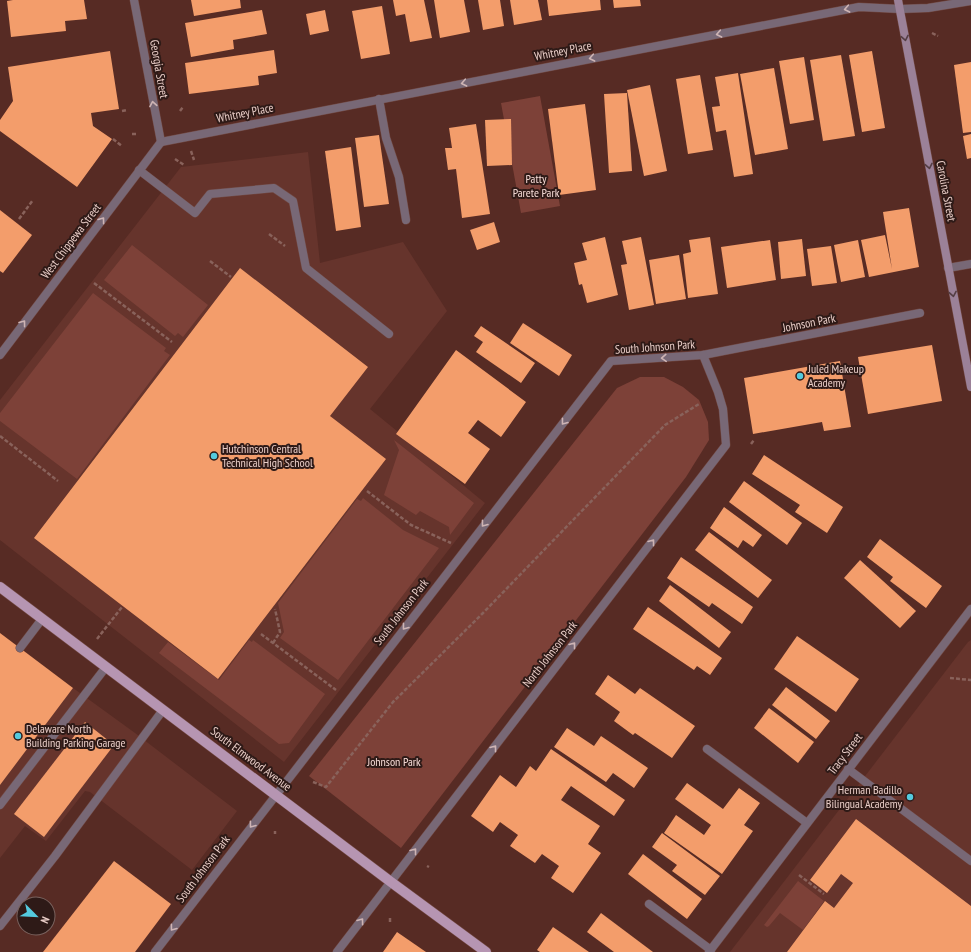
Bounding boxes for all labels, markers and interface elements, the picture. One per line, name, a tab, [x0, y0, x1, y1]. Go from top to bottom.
one-way arrow	[844, 4, 850, 13]
one-way arrow	[716, 29, 722, 37]
one-way arrow	[901, 35, 909, 41]
street label: Georgia Street	[147, 38, 172, 100]
street label: Whitney Place	[533, 38, 593, 63]
one-way arrow	[589, 53, 595, 62]
one-way arrow	[461, 78, 467, 86]
one-way arrow	[149, 100, 158, 107]
street label: Whitney Place	[215, 100, 275, 125]
street label: Carolina Street	[933, 159, 960, 223]
one-way arrow	[924, 163, 933, 169]
park label: Patty Parete Park	[513, 171, 560, 200]
street label: West Chippewa Street	[37, 200, 104, 281]
one-way arrow	[97, 217, 104, 224]
one-way arrow	[948, 291, 957, 297]
street label: Johnson Park	[780, 310, 837, 335]
one-way arrow	[19, 321, 26, 328]
street label: South Johnson Park	[614, 336, 696, 357]
one-way arrow	[661, 353, 667, 362]
place label: Juled Makeup Academy	[807, 361, 864, 390]
marker: Juled Makeup Academy	[795, 371, 805, 381]
one-way arrow	[562, 417, 569, 424]
place label: Hutchinson Central Technical High School	[222, 441, 313, 470]
marker: Hutchinson Central Technical High School	[209, 451, 219, 461]
one-way arrow	[482, 520, 489, 527]
one-way arrow	[647, 539, 654, 546]
street label: South Johnson Park	[370, 575, 431, 648]
street label: North Johnson Park	[519, 617, 580, 690]
one-way arrow	[402, 623, 409, 630]
one-way arrow	[568, 642, 575, 649]
place label: Delaware North Building Parking Garage	[26, 721, 125, 750]
street label: South Elmwood Avenue	[208, 723, 295, 794]
street label: Tracy Street	[824, 729, 865, 777]
marker: Delaware North Building Parking Garage	[13, 731, 23, 741]
one-way arrow	[489, 745, 496, 752]
park label: Johnson Park	[366, 754, 421, 769]
place label: Herman Badillo Bilingual Academy	[826, 782, 902, 811]
marker: Herman Badillo Bilingual Academy	[905, 792, 915, 802]
one-way arrow	[249, 821, 256, 828]
street label: South Johnson Park	[172, 832, 233, 905]
one-way arrow	[410, 848, 417, 855]
north arrow	[16, 896, 56, 936]
text: N	[38, 915, 53, 926]
one-way arrow	[356, 918, 363, 925]
one-way arrow	[170, 924, 177, 931]

